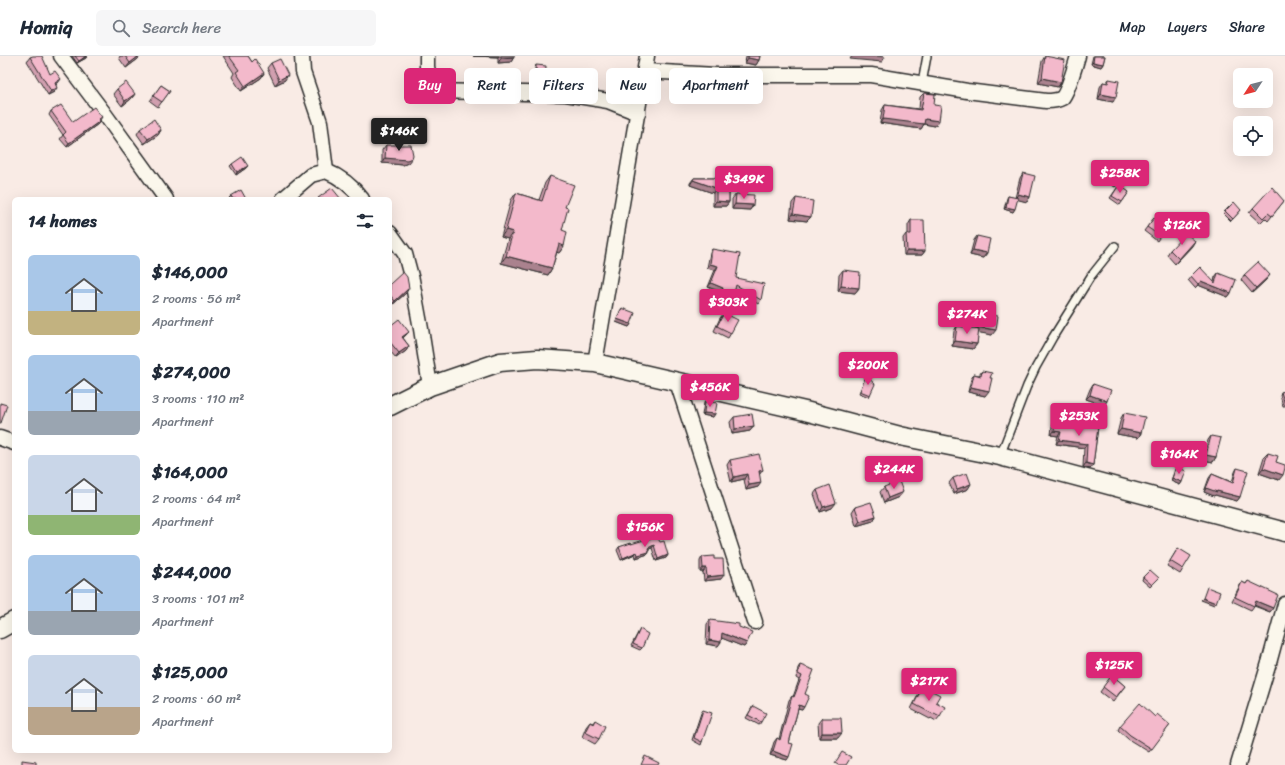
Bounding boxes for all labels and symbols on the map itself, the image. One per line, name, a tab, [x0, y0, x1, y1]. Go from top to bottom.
north arrow	[1233, 68, 1273, 108]
pin: $146K	[371, 118, 427, 152]
pin: $258K	[1092, 160, 1148, 194]
pin: $349K	[716, 166, 772, 200]
pin: $126K	[1154, 212, 1210, 246]
pin: $303K	[700, 289, 756, 323]
pin: $274K	[939, 301, 995, 335]
pin: $200K	[840, 352, 896, 386]
pin: $456K	[682, 374, 738, 408]
pin: $253K	[1051, 403, 1107, 437]
pin: $164K	[1151, 441, 1207, 475]
pin: $244K	[866, 456, 922, 490]
pin: $156K	[617, 514, 673, 548]
pin: $125K	[1086, 652, 1142, 686]
pin: $217K	[901, 668, 957, 702]

